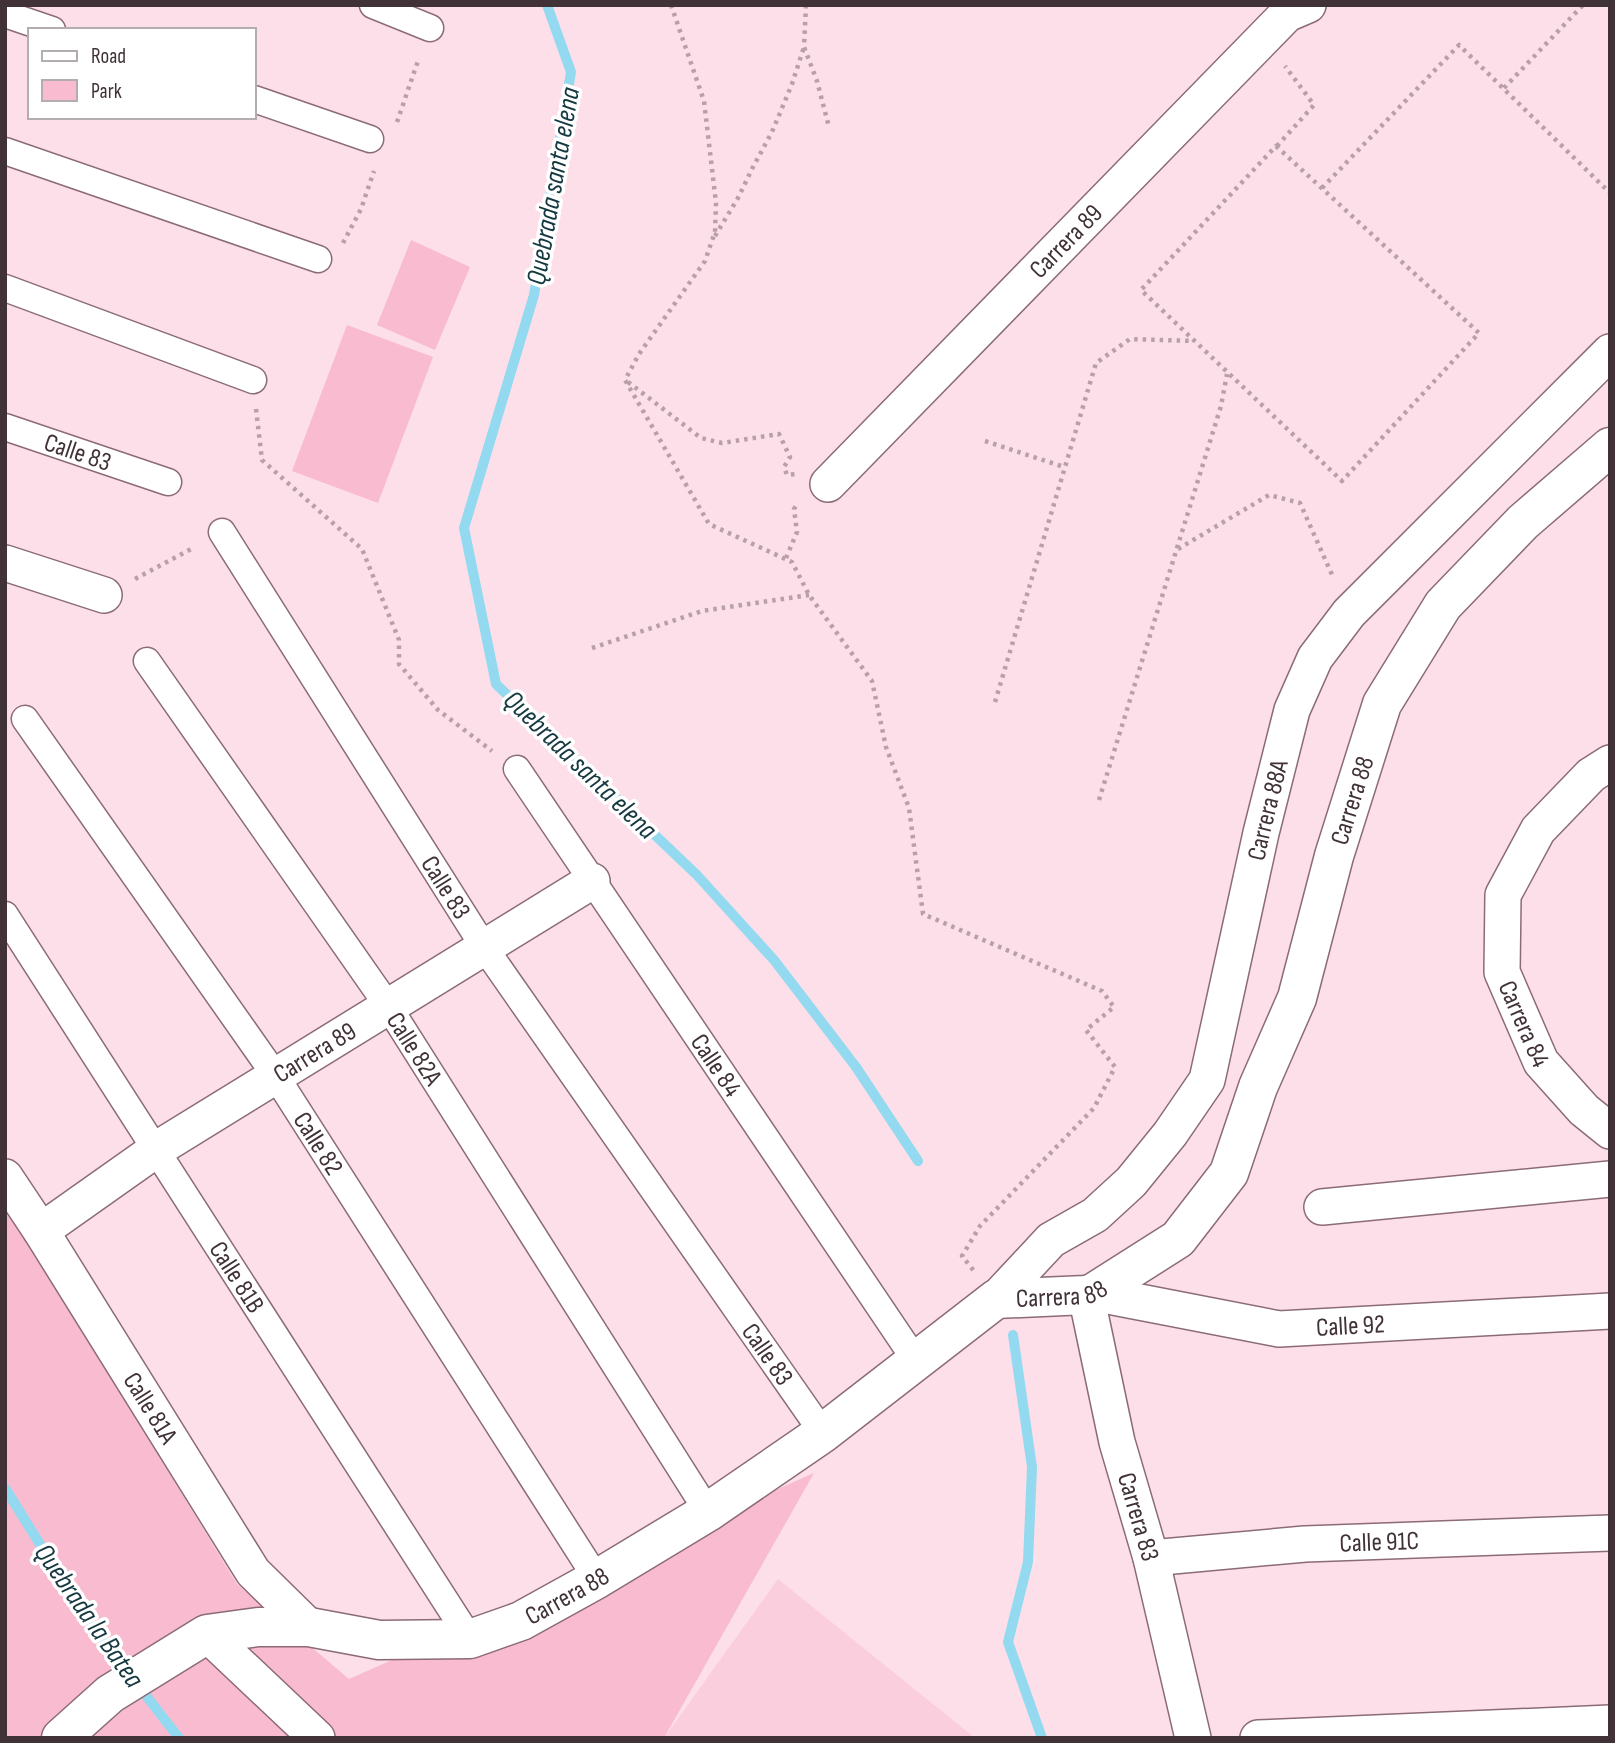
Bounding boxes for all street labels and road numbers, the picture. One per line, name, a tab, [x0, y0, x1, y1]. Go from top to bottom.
street label: Carrera 89	[1024, 198, 1110, 285]
street label: Calle 83	[40, 427, 115, 479]
street label: Carrera 88	[1324, 753, 1382, 849]
street label: Carrera 88A	[1241, 756, 1296, 863]
street label: Calle 83	[413, 851, 476, 925]
street label: Carrera 84	[1491, 976, 1555, 1072]
street label: Calle 82A	[379, 1007, 449, 1092]
street label: Carrera 89	[268, 1016, 362, 1090]
street label: Calle 84	[683, 1028, 748, 1103]
street label: Calle 82	[286, 1107, 349, 1181]
street label: Calle 81B	[202, 1236, 270, 1319]
street label: Carrera 88	[1015, 1274, 1114, 1315]
street label: Calle 92	[1315, 1309, 1386, 1344]
street label: Calle 83	[734, 1318, 799, 1392]
street label: Calle 81A	[116, 1367, 184, 1451]
street label: Carrera 83	[1110, 1469, 1165, 1565]
street label: Calle 91C	[1339, 1526, 1420, 1560]
street label: Carrera 88	[520, 1561, 615, 1633]

